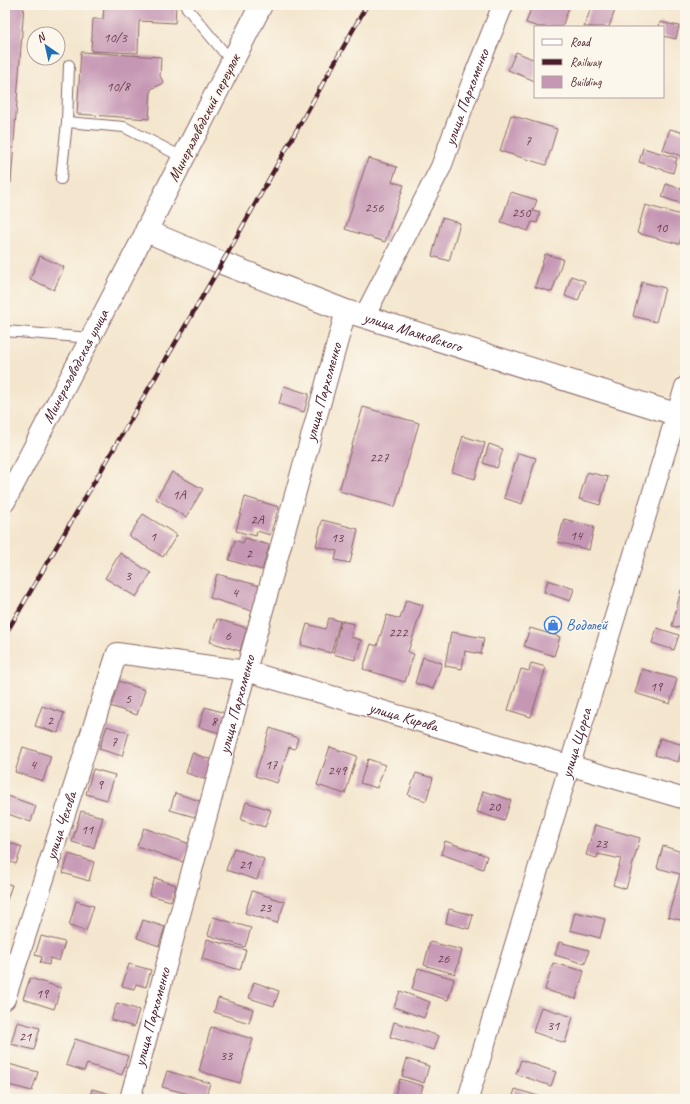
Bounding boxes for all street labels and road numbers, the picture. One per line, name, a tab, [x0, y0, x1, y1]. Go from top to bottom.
street label: улица Пархоменко	[439, 45, 495, 149]
street label: Минераловодский переулок	[163, 49, 246, 185]
street label: Минераловодская улица	[38, 305, 114, 427]
street label: улица Маяковского	[360, 307, 467, 357]
street label: улица Пархоменко	[300, 339, 347, 444]
street label: улица Пархоменко	[214, 651, 260, 757]
street label: улица Кирова	[366, 697, 442, 737]
street label: улица Щорса	[556, 704, 597, 781]
street label: улица Чехова	[40, 788, 82, 864]
street label: улица Пархоменко	[129, 964, 175, 1069]

